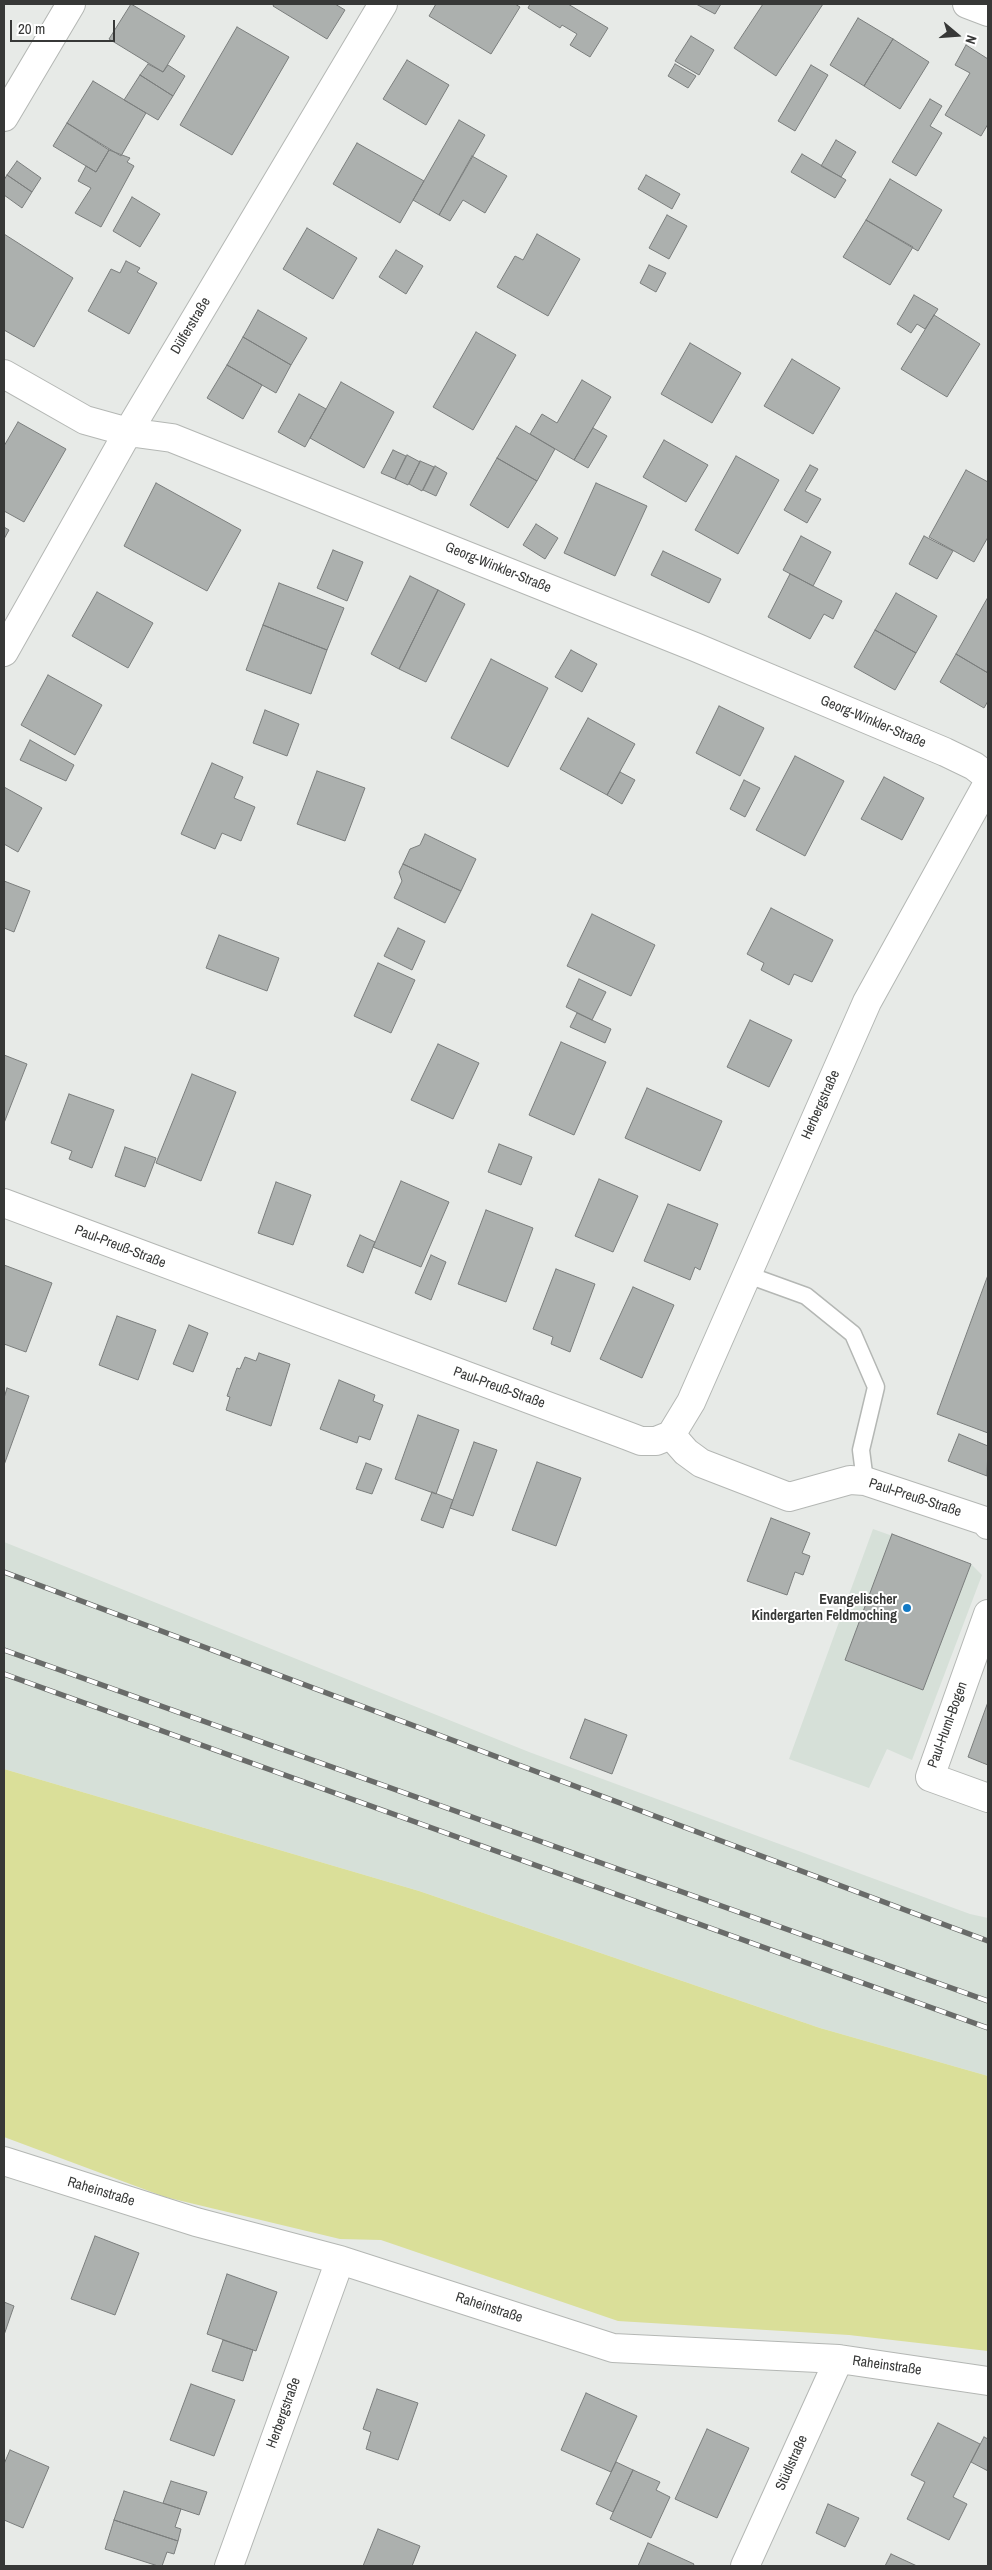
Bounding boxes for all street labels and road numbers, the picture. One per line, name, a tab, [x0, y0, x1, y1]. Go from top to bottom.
street label: Dülferstraße	[168, 295, 214, 357]
street label: Georg-Winkler-Straße	[443, 539, 553, 597]
street label: Georg-Winkler-Straße	[818, 692, 928, 752]
street label: Herbergstraße	[798, 1068, 844, 1142]
street label: Paul-Preuß-Straße	[72, 1222, 168, 1272]
street label: Paul-Preuß-Straße	[451, 1364, 547, 1412]
street label: Paul-Preuß-Straße	[867, 1475, 963, 1521]
street label: Paul-Huml-Bogen	[925, 1680, 971, 1770]
street label: Raheinstraße	[65, 2174, 137, 2210]
street label: Raheinstraße	[453, 2289, 525, 2327]
street label: Raheinstraße	[851, 2353, 923, 2379]
street label: Herbergstraße	[263, 2375, 305, 2451]
street label: Stüdlstraße	[772, 2433, 812, 2493]

